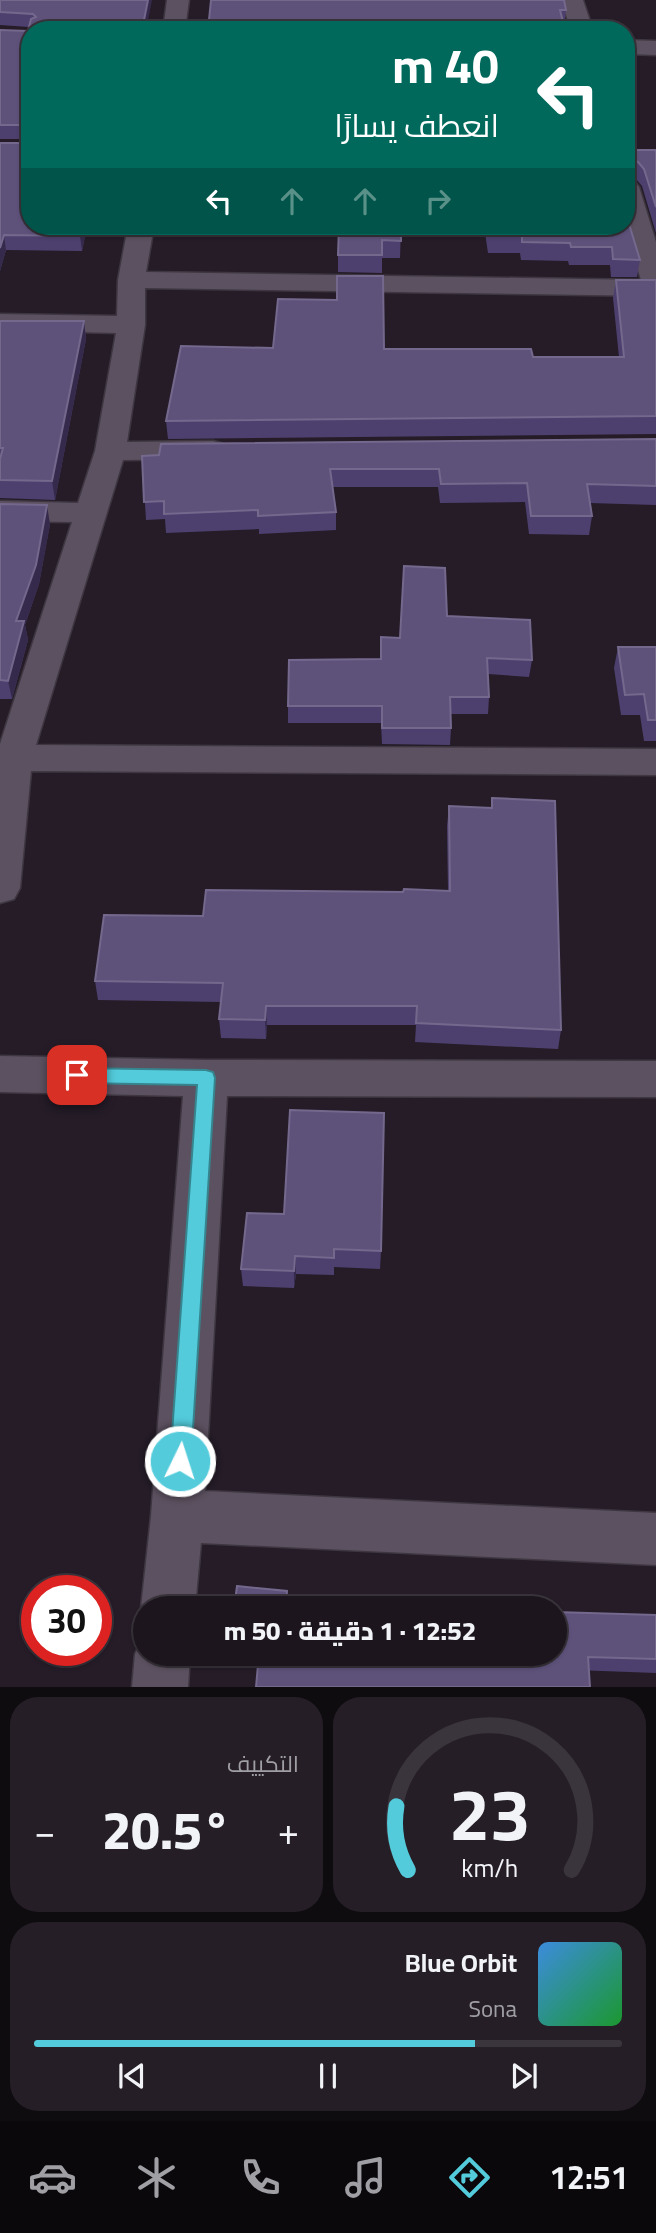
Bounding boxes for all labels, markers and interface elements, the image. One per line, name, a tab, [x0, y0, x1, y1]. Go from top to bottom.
text: 40 m	[392, 19, 499, 111]
icon: left	[523, 49, 614, 140]
text: انعطف يسارًا	[334, 95, 499, 155]
icon: left	[200, 182, 238, 220]
icon: ahead	[273, 182, 311, 220]
icon: ahead	[346, 182, 384, 220]
icon: right	[419, 182, 457, 220]
pin	[47, 1045, 107, 1105]
icon: arrive	[58, 1056, 96, 1094]
position arrow	[143, 1424, 217, 1498]
speed limit sign: 30	[21, 1575, 112, 1666]
text: 12:52 · 1 دقيقة · 50 m	[224, 1606, 476, 1655]
text: التكييف	[227, 1742, 299, 1785]
text: 23	[449, 1746, 530, 1883]
text: 20.5°	[102, 1781, 231, 1879]
text: −	[34, 1795, 55, 1867]
text: +	[278, 1795, 299, 1867]
text: km/h	[461, 1844, 518, 1891]
text: Blue Orbit	[405, 1938, 517, 1987]
text: Sona	[468, 1987, 517, 2030]
icon: previous	[113, 2057, 151, 2095]
icon: pause	[309, 2057, 347, 2095]
icon: next	[505, 2057, 543, 2095]
text: 12:51	[549, 2147, 628, 2207]
icon: car	[28, 2153, 77, 2202]
icon: climate	[132, 2153, 181, 2202]
icon: phone	[236, 2153, 285, 2202]
icon: music	[341, 2153, 390, 2202]
icon: directions	[445, 2153, 494, 2202]

